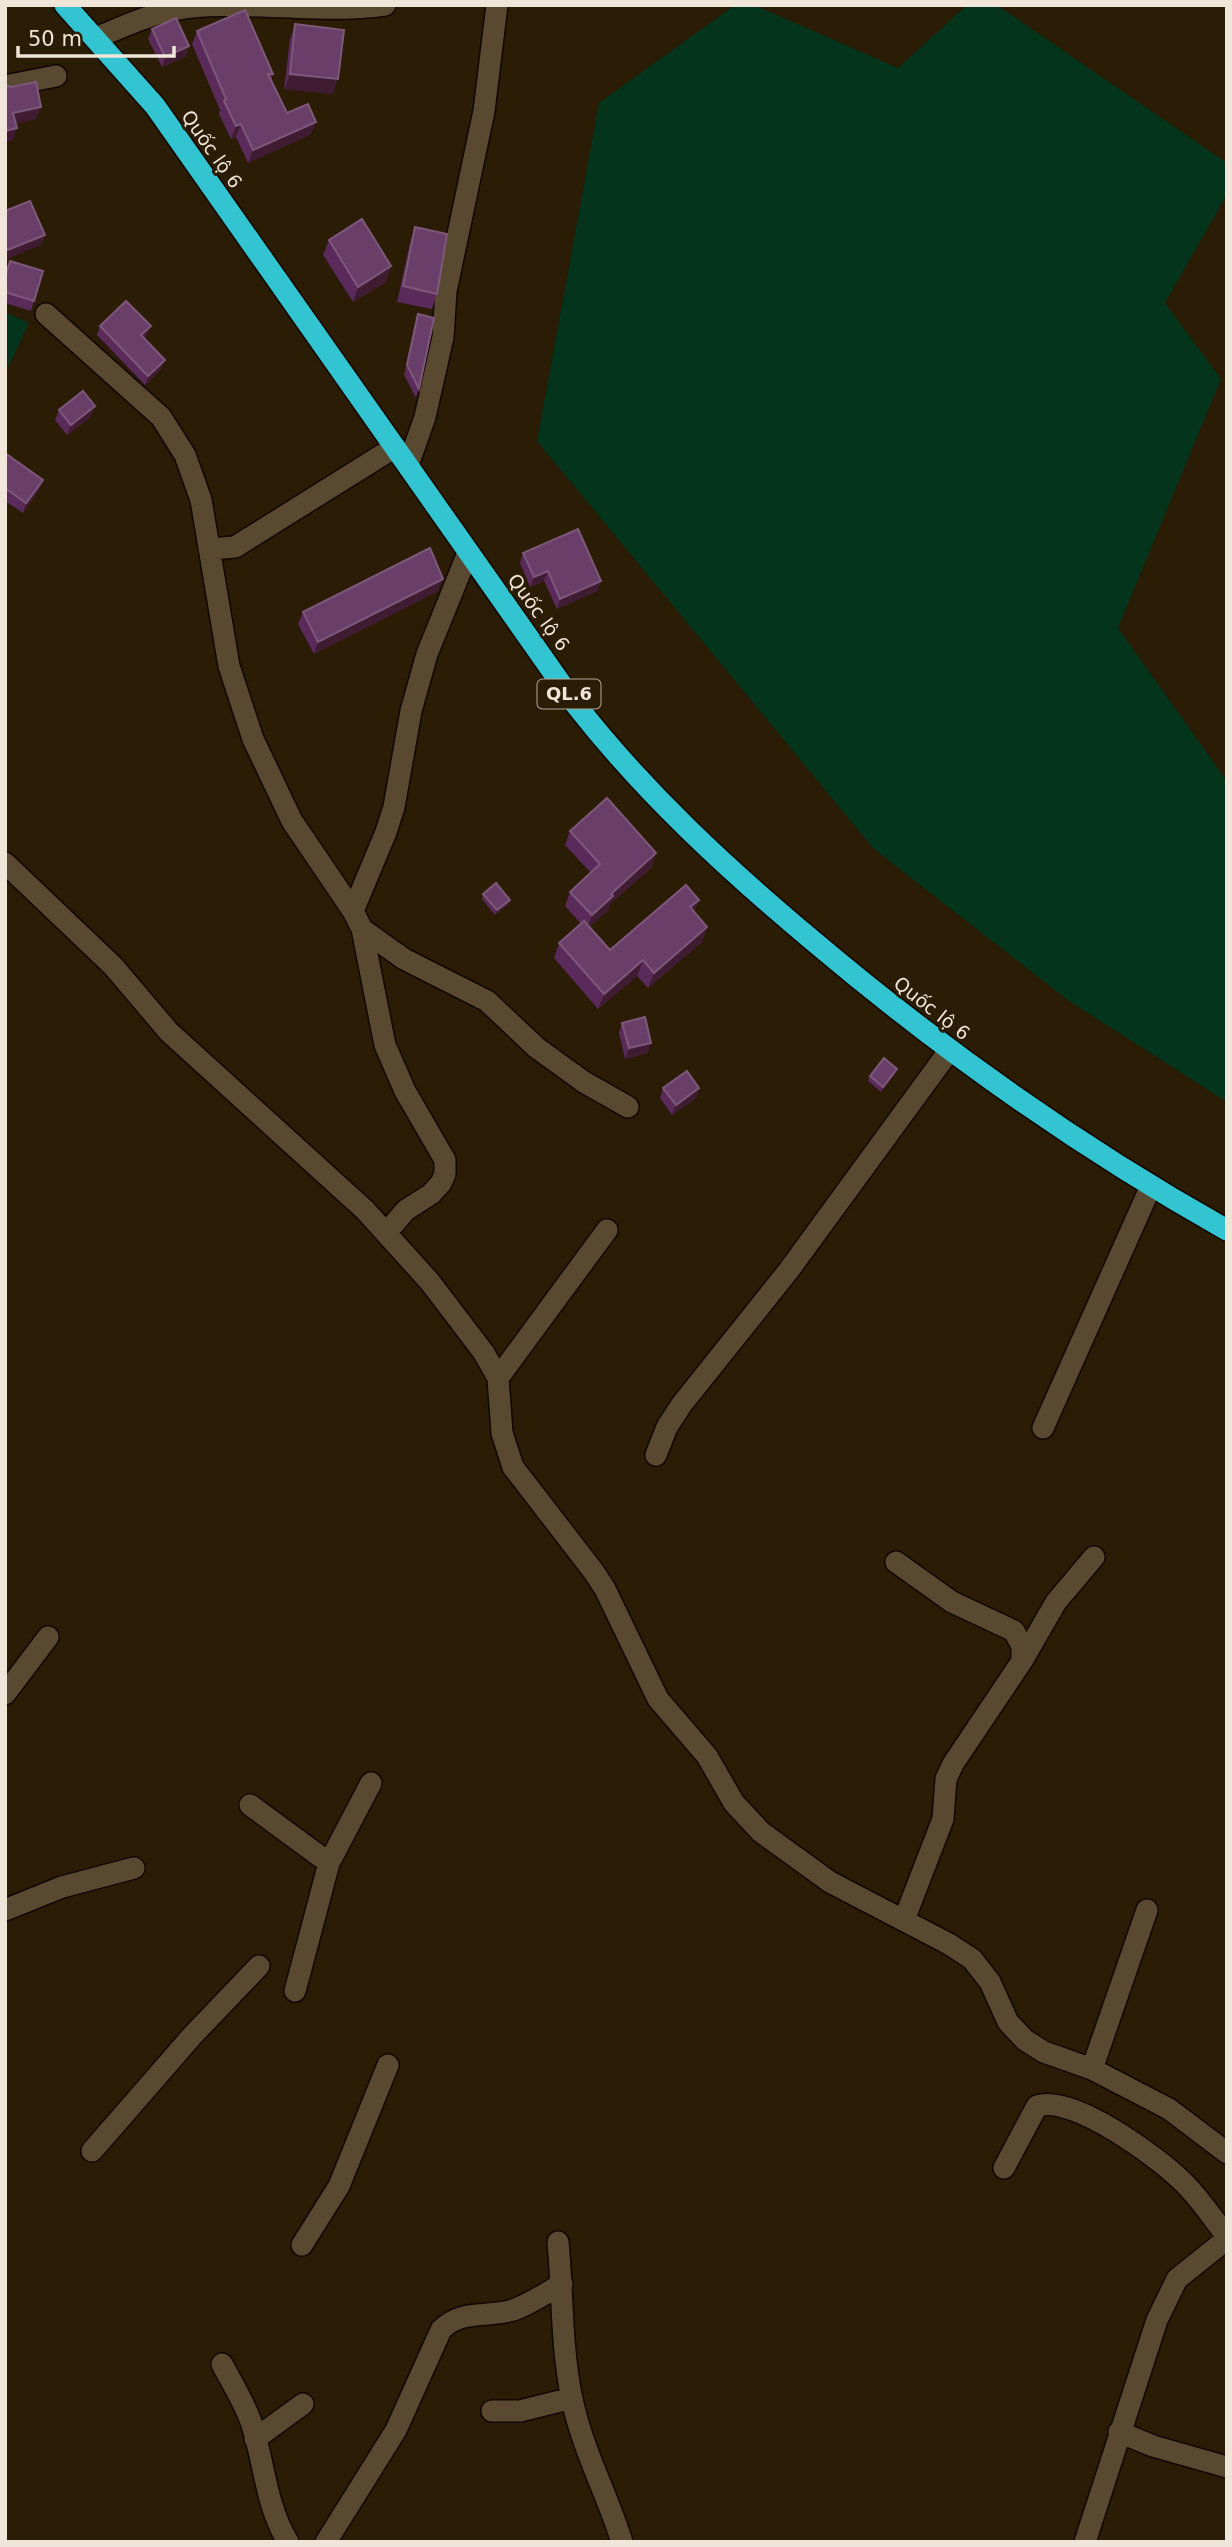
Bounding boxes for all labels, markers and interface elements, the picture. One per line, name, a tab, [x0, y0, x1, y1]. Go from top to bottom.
scale bar	[18, 14, 173, 58]
text: 50 m	[28, 27, 82, 51]
street label: Quốc lộ 6	[177, 106, 247, 192]
street label: Quốc lộ 6	[504, 569, 574, 655]
road number: QL.6	[538, 680, 600, 708]
street label: Quốc lộ 6	[890, 972, 974, 1044]

